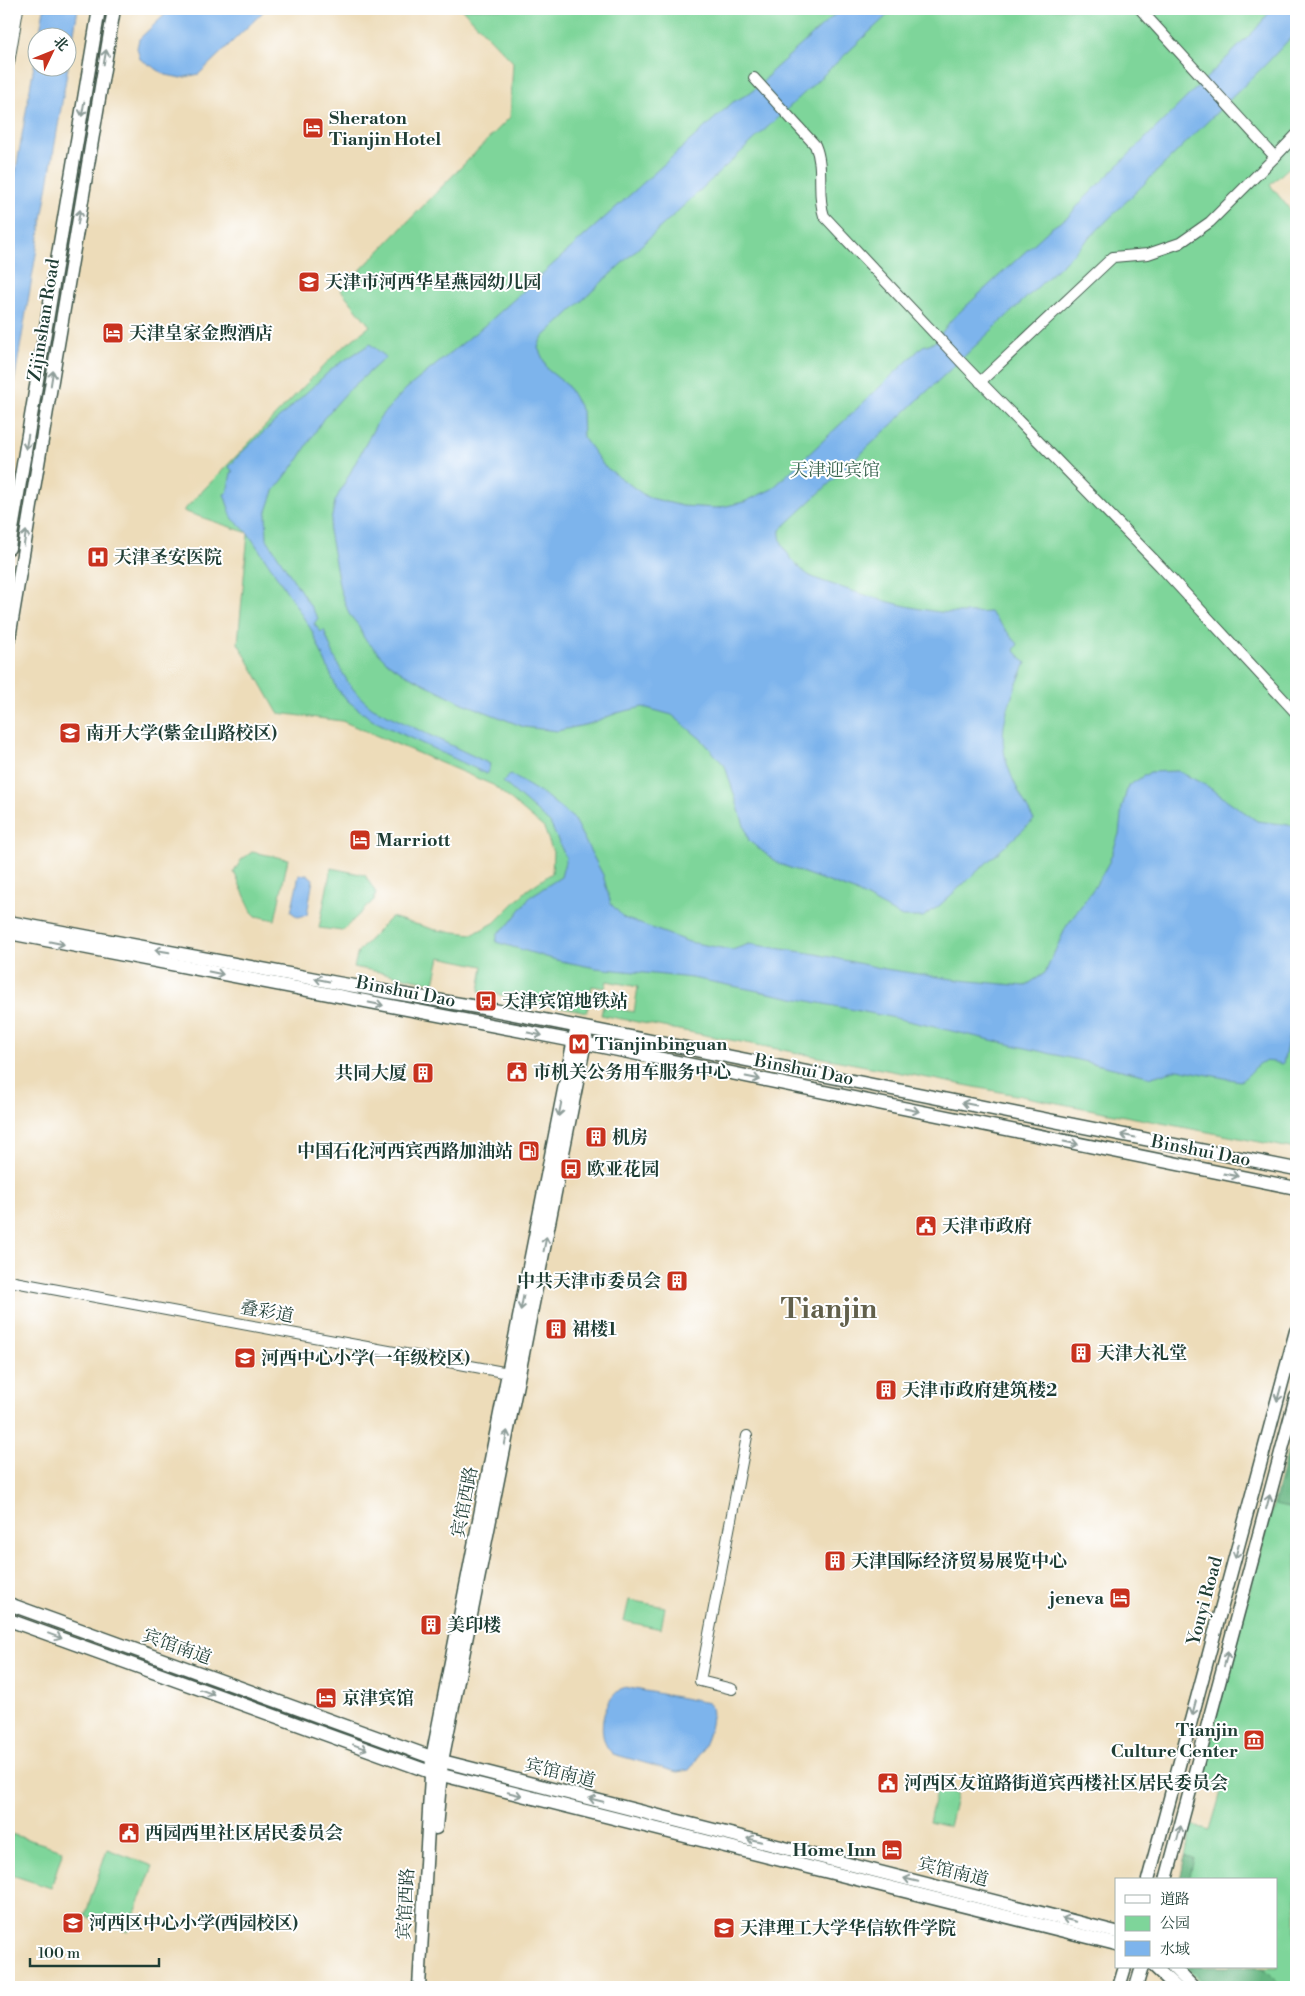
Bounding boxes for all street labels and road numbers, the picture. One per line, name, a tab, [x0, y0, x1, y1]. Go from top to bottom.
street label: Zijinshan Road	[23, 256, 65, 383]
street label: Binshui Dao	[353, 971, 458, 1013]
street label: Binshui Dao	[751, 1049, 856, 1091]
street label: Binshui Dao	[1148, 1130, 1253, 1172]
street label: 叠彩道	[238, 1296, 296, 1328]
street label: 宾馆西路	[447, 1464, 483, 1540]
street label: Youyi Road	[1182, 1553, 1228, 1649]
street label: 宾馆南道	[139, 1624, 215, 1670]
street label: 宾馆南道	[522, 1753, 598, 1793]
street label: 宾馆南道	[915, 1852, 991, 1892]
street label: 宾馆西路	[393, 1867, 419, 1941]

